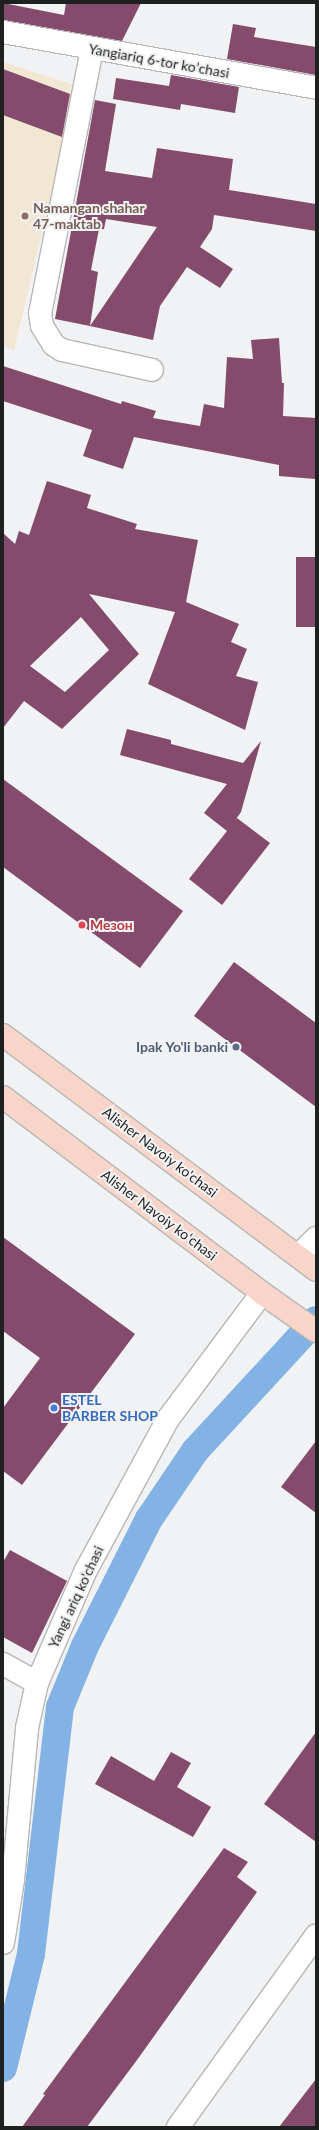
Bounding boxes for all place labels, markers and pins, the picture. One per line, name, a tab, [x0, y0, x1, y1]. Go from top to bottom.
place label: Namangan shahar 47-maktab	[33, 200, 145, 232]
marker: Namangan shahar 47-maktab	[20, 211, 30, 221]
place label: Мезон	[90, 917, 133, 933]
marker: Мезон	[77, 920, 87, 930]
place label: Ipak Yo'li banki	[135, 1039, 228, 1055]
marker: Ipak Yo'li banki	[231, 1042, 241, 1052]
place label: ESTEL BARBER SHOP	[62, 1392, 158, 1424]
marker: ESTEL BARBER SHOP	[49, 1403, 59, 1413]

